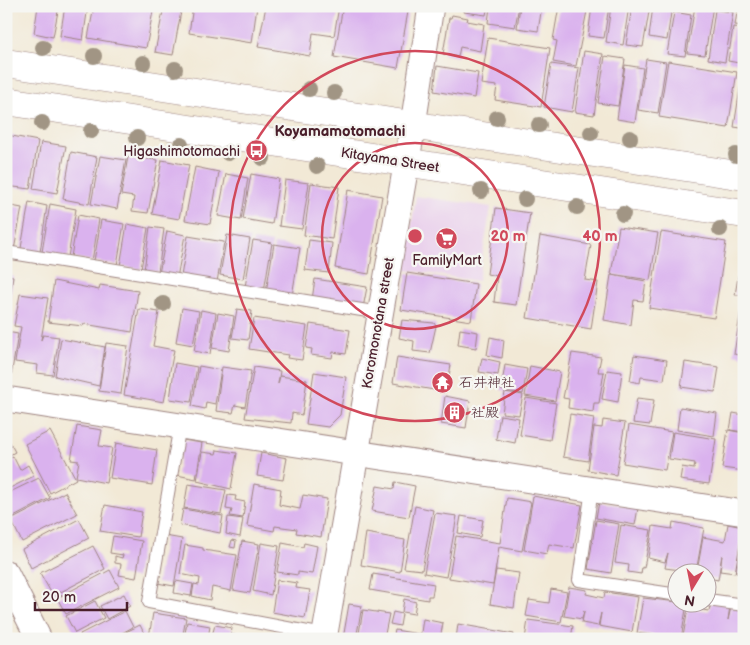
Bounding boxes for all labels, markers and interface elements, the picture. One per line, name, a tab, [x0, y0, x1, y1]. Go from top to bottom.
district label: Koyamamotomachi	[275, 122, 405, 141]
bus stop icon: Higashimotomachi	[244, 139, 268, 163]
place label: Higashimotomachi	[123, 143, 240, 160]
street label: Kitayama Street	[340, 144, 441, 176]
supermarket icon: FamilyMart	[435, 226, 459, 250]
centre of rings	[406, 227, 424, 245]
text: 20 m	[491, 227, 526, 246]
text: 40 m	[582, 227, 618, 246]
place label: FamilyMart	[412, 252, 483, 269]
street label: Koromonotana street	[358, 255, 398, 390]
temple icon: 石井神社	[431, 370, 455, 394]
place label: 石井神社	[459, 374, 515, 391]
building icon: 社殿	[443, 400, 467, 424]
place label: 社殿	[471, 404, 499, 421]
north arrow	[668, 562, 718, 612]
scale bar	[35, 580, 128, 612]
text: 20 m	[42, 588, 76, 607]
text: N	[683, 591, 696, 610]

